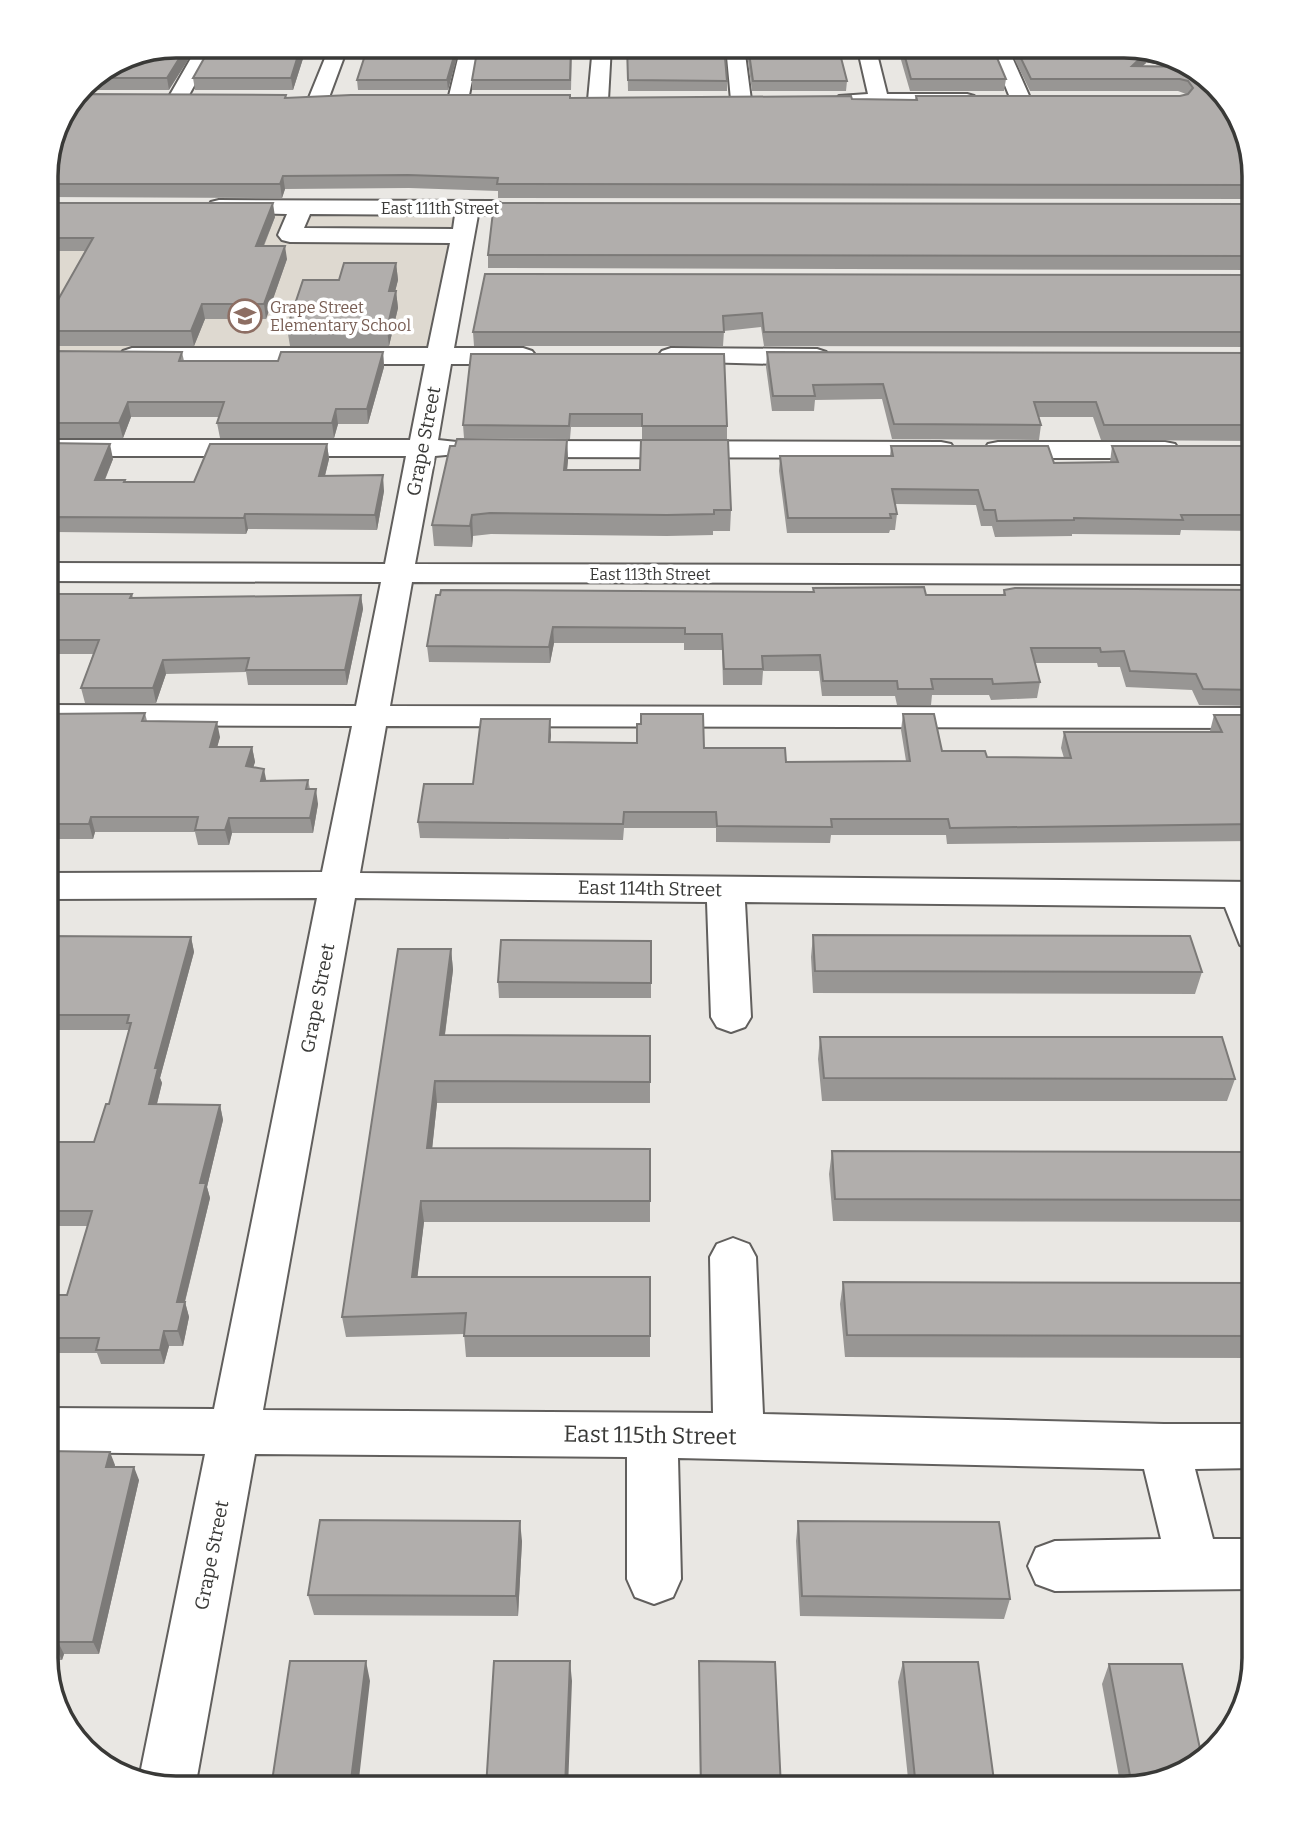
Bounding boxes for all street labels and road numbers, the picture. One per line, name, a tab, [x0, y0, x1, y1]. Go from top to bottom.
street label: East 111th Street	[381, 199, 499, 218]
street label: Grape Street	[402, 384, 445, 498]
street label: East 113th Street	[590, 565, 711, 584]
street label: East 114th Street	[578, 876, 722, 901]
street label: Grape Street	[296, 941, 339, 1055]
street label: East 115th Street	[563, 1419, 737, 1451]
street label: Grape Street	[190, 1498, 233, 1612]

